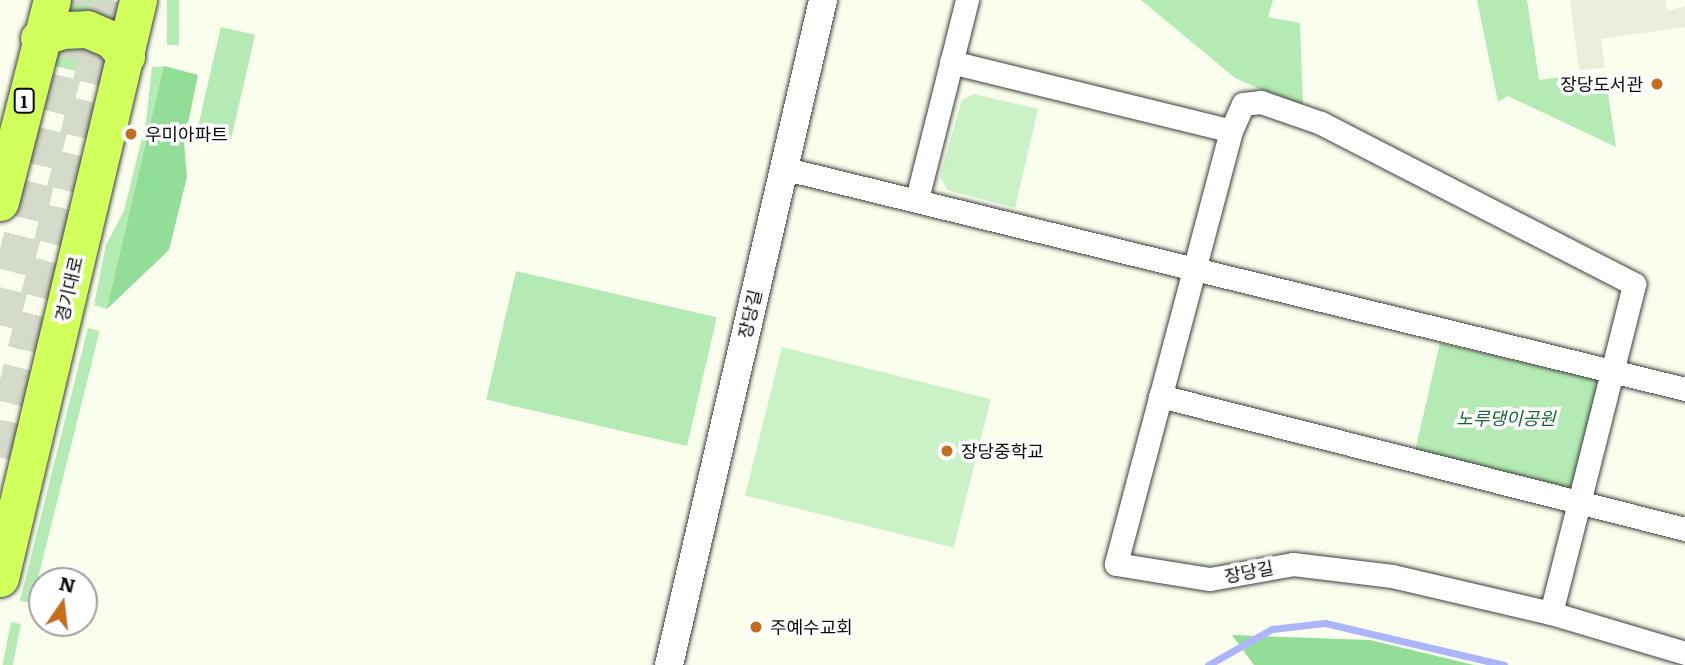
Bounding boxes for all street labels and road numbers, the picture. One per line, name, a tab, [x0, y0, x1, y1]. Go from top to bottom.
road number: 1	[13, 88, 34, 114]
street label: 경기대로	[51, 254, 87, 324]
street label: 장당길	[734, 287, 766, 341]
street label: 장당길	[1223, 557, 1275, 587]

